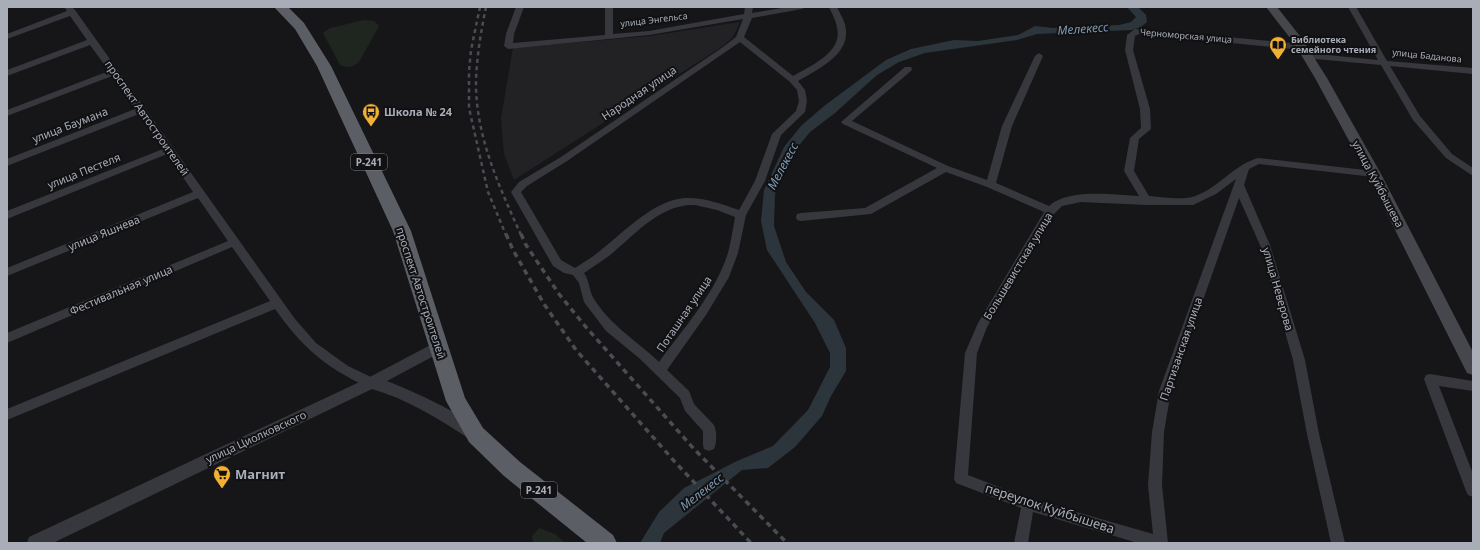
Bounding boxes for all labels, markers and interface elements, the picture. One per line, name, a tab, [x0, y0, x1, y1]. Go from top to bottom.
street label: улица Энгельса	[620, 9, 688, 30]
water label: Мелекесс	[1057, 18, 1109, 39]
street label: Черноморская улица	[1140, 25, 1233, 46]
place label: Библиотека семейного чтения	[1291, 33, 1376, 56]
library icon: Библиотека семейного чтения	[1268, 35, 1288, 60]
street label: улица Баданова	[1392, 45, 1462, 66]
street label: проспект Автостроителей	[102, 57, 193, 178]
street label: Народная улица	[598, 62, 679, 123]
bus stop icon: Школа № 24	[361, 102, 381, 127]
street label: улица Баумана	[30, 103, 110, 146]
place label: Школа № 24	[384, 104, 453, 119]
street label: улица Куйбышева	[1349, 138, 1408, 230]
water label: Мелекесс	[763, 139, 802, 192]
street label: улица Пестеля	[45, 149, 123, 192]
road number: Р-241	[351, 154, 387, 170]
street label: Большевистская улица	[980, 209, 1056, 322]
street label: улица Яшнева	[66, 211, 142, 254]
street label: проспект Автостроителей	[393, 225, 450, 361]
street label: улица Неверова	[1259, 245, 1298, 332]
street label: Фестивальная улица	[67, 261, 175, 318]
street label: Поташная улица	[653, 273, 715, 355]
street label: Партизанская улица	[1156, 295, 1205, 403]
street label: улица Циолковского	[203, 407, 308, 466]
supermarket icon: Магнит	[212, 464, 232, 489]
place label: Магнит	[235, 465, 285, 483]
water label: Мелекесс	[676, 469, 727, 514]
street label: переулок Куйбышева	[983, 479, 1117, 537]
road number: Р-241	[521, 482, 557, 498]

